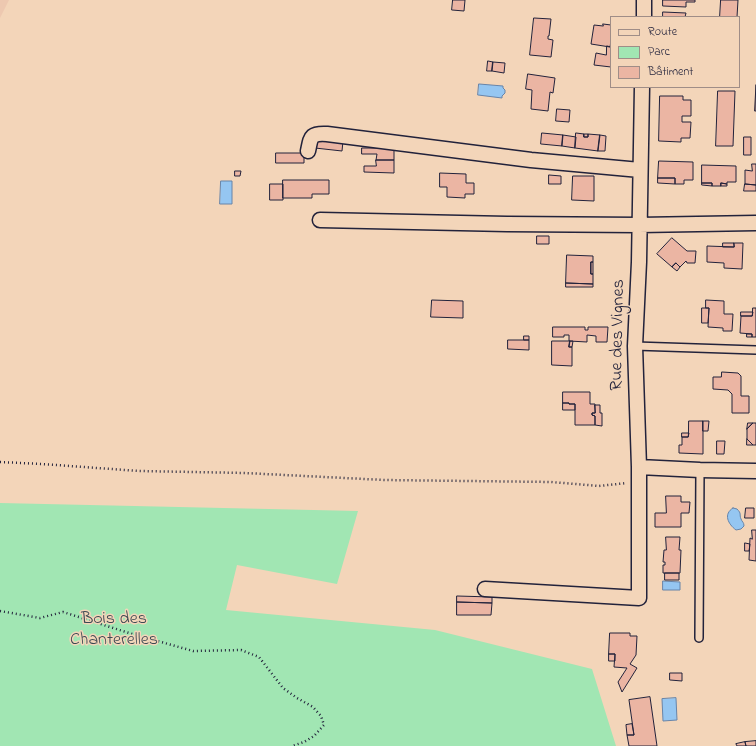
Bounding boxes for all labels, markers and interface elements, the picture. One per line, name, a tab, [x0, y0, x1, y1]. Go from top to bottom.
legend	[610, 16, 740, 88]
text: Route	[648, 23, 677, 41]
text: Parc	[648, 43, 670, 61]
text: Bâtiment	[648, 63, 693, 81]
street label: Rue des Vignes	[607, 279, 631, 391]
park label: Bois des Chanterelles	[70, 609, 158, 652]

